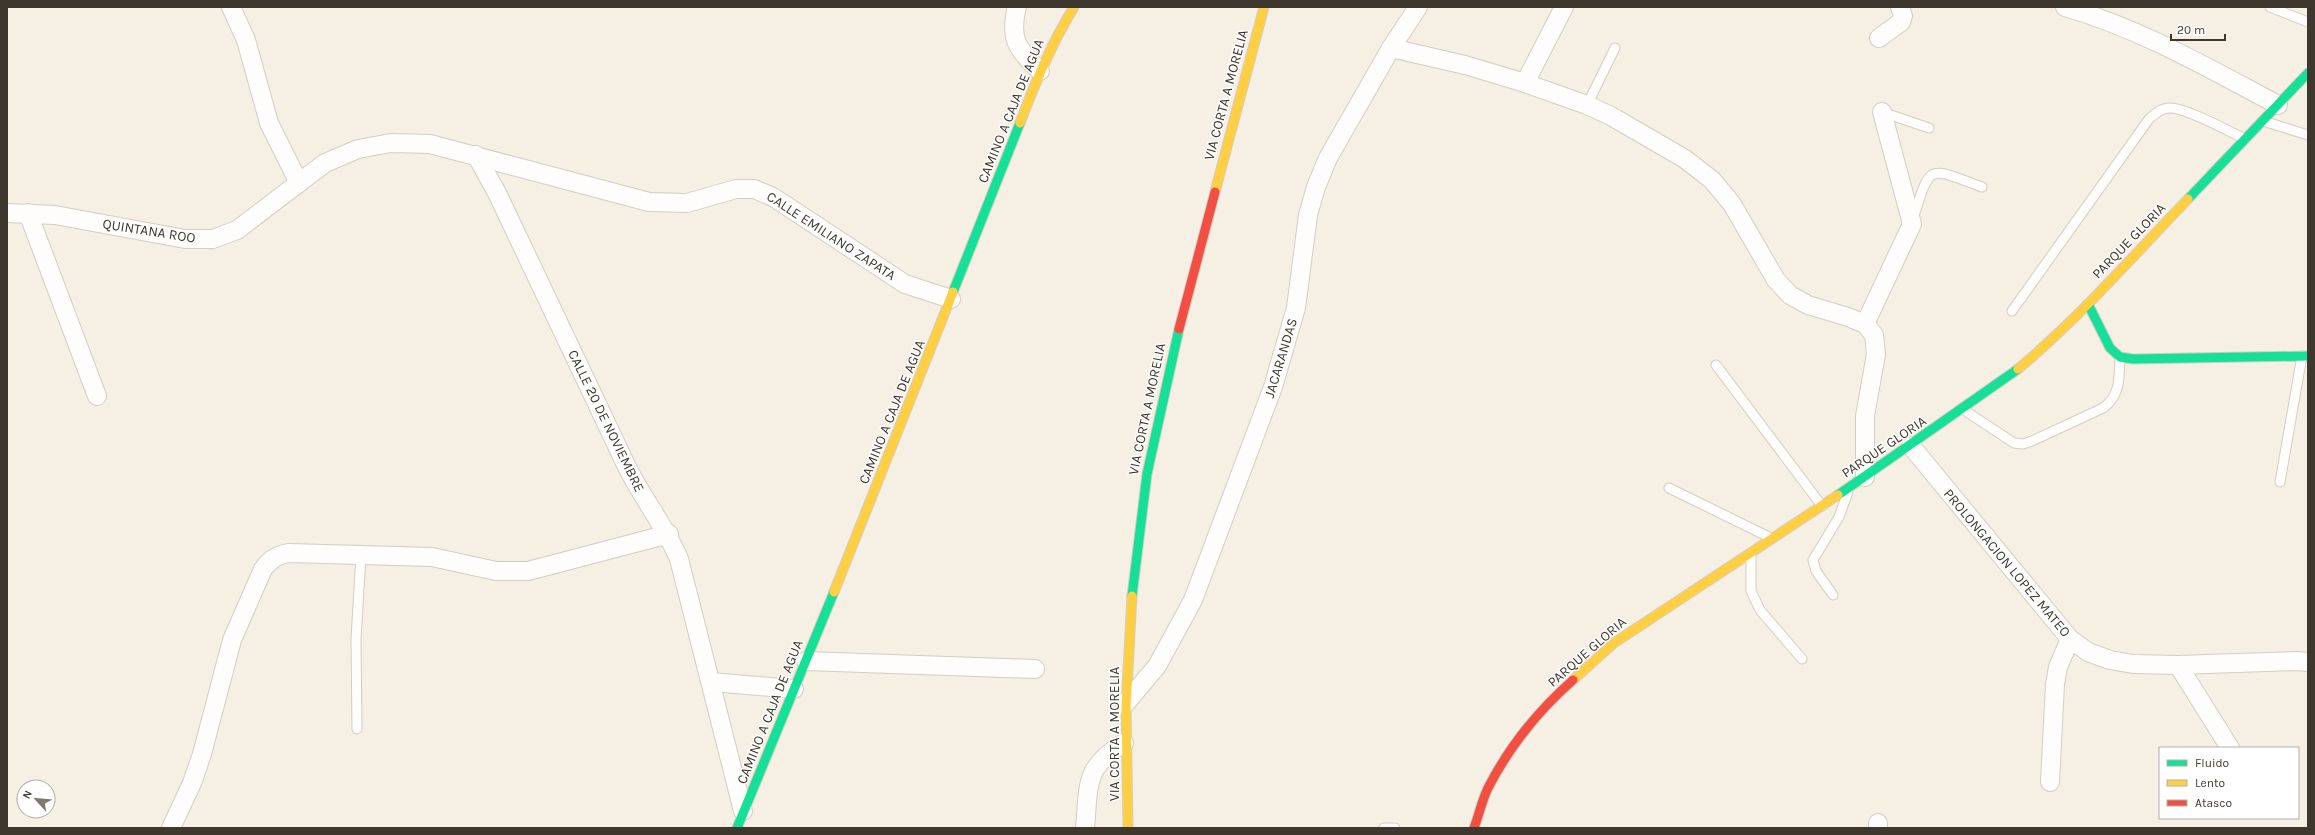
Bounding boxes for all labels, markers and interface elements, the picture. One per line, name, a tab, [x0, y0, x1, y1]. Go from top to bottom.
scale bar	[2171, 16, 2225, 42]
text: 20 m	[2177, 23, 2205, 37]
street label: VIA CORTA A MORELIA	[1200, 28, 1252, 162]
street label: CAMINO A CAJA DE AGUA	[974, 36, 1048, 186]
street label: CALLE EMILIANO ZAPATA	[763, 188, 899, 284]
street label: PARQUE GLORIA	[2089, 200, 2169, 282]
street label: QUINTANA ROO	[101, 215, 197, 247]
street label: JACARANDAS	[1261, 316, 1301, 400]
street label: CAMINO A CAJA DE AGUA	[855, 337, 929, 487]
street label: VIA CORTA A MORELIA	[1125, 342, 1169, 476]
street label: CALLE 20 DE NOVIEMBRE	[564, 347, 648, 495]
street label: PARQUE GLORIA	[1838, 412, 1930, 482]
street label: PROLONGACION LOPEZ MATEO	[1940, 486, 2074, 640]
street label: PARQUE GLORIA	[1544, 613, 1630, 691]
street label: CAMINO A CAJA DE AGUA	[733, 637, 807, 787]
street label: VIA CORTA A MORELIA	[1106, 667, 1123, 801]
legend	[2159, 747, 2299, 819]
text: Fluido	[2195, 756, 2229, 770]
text: Lento	[2195, 776, 2225, 790]
north arrow	[16, 779, 56, 819]
text: N	[20, 788, 35, 801]
text: Atasco	[2195, 796, 2232, 810]

